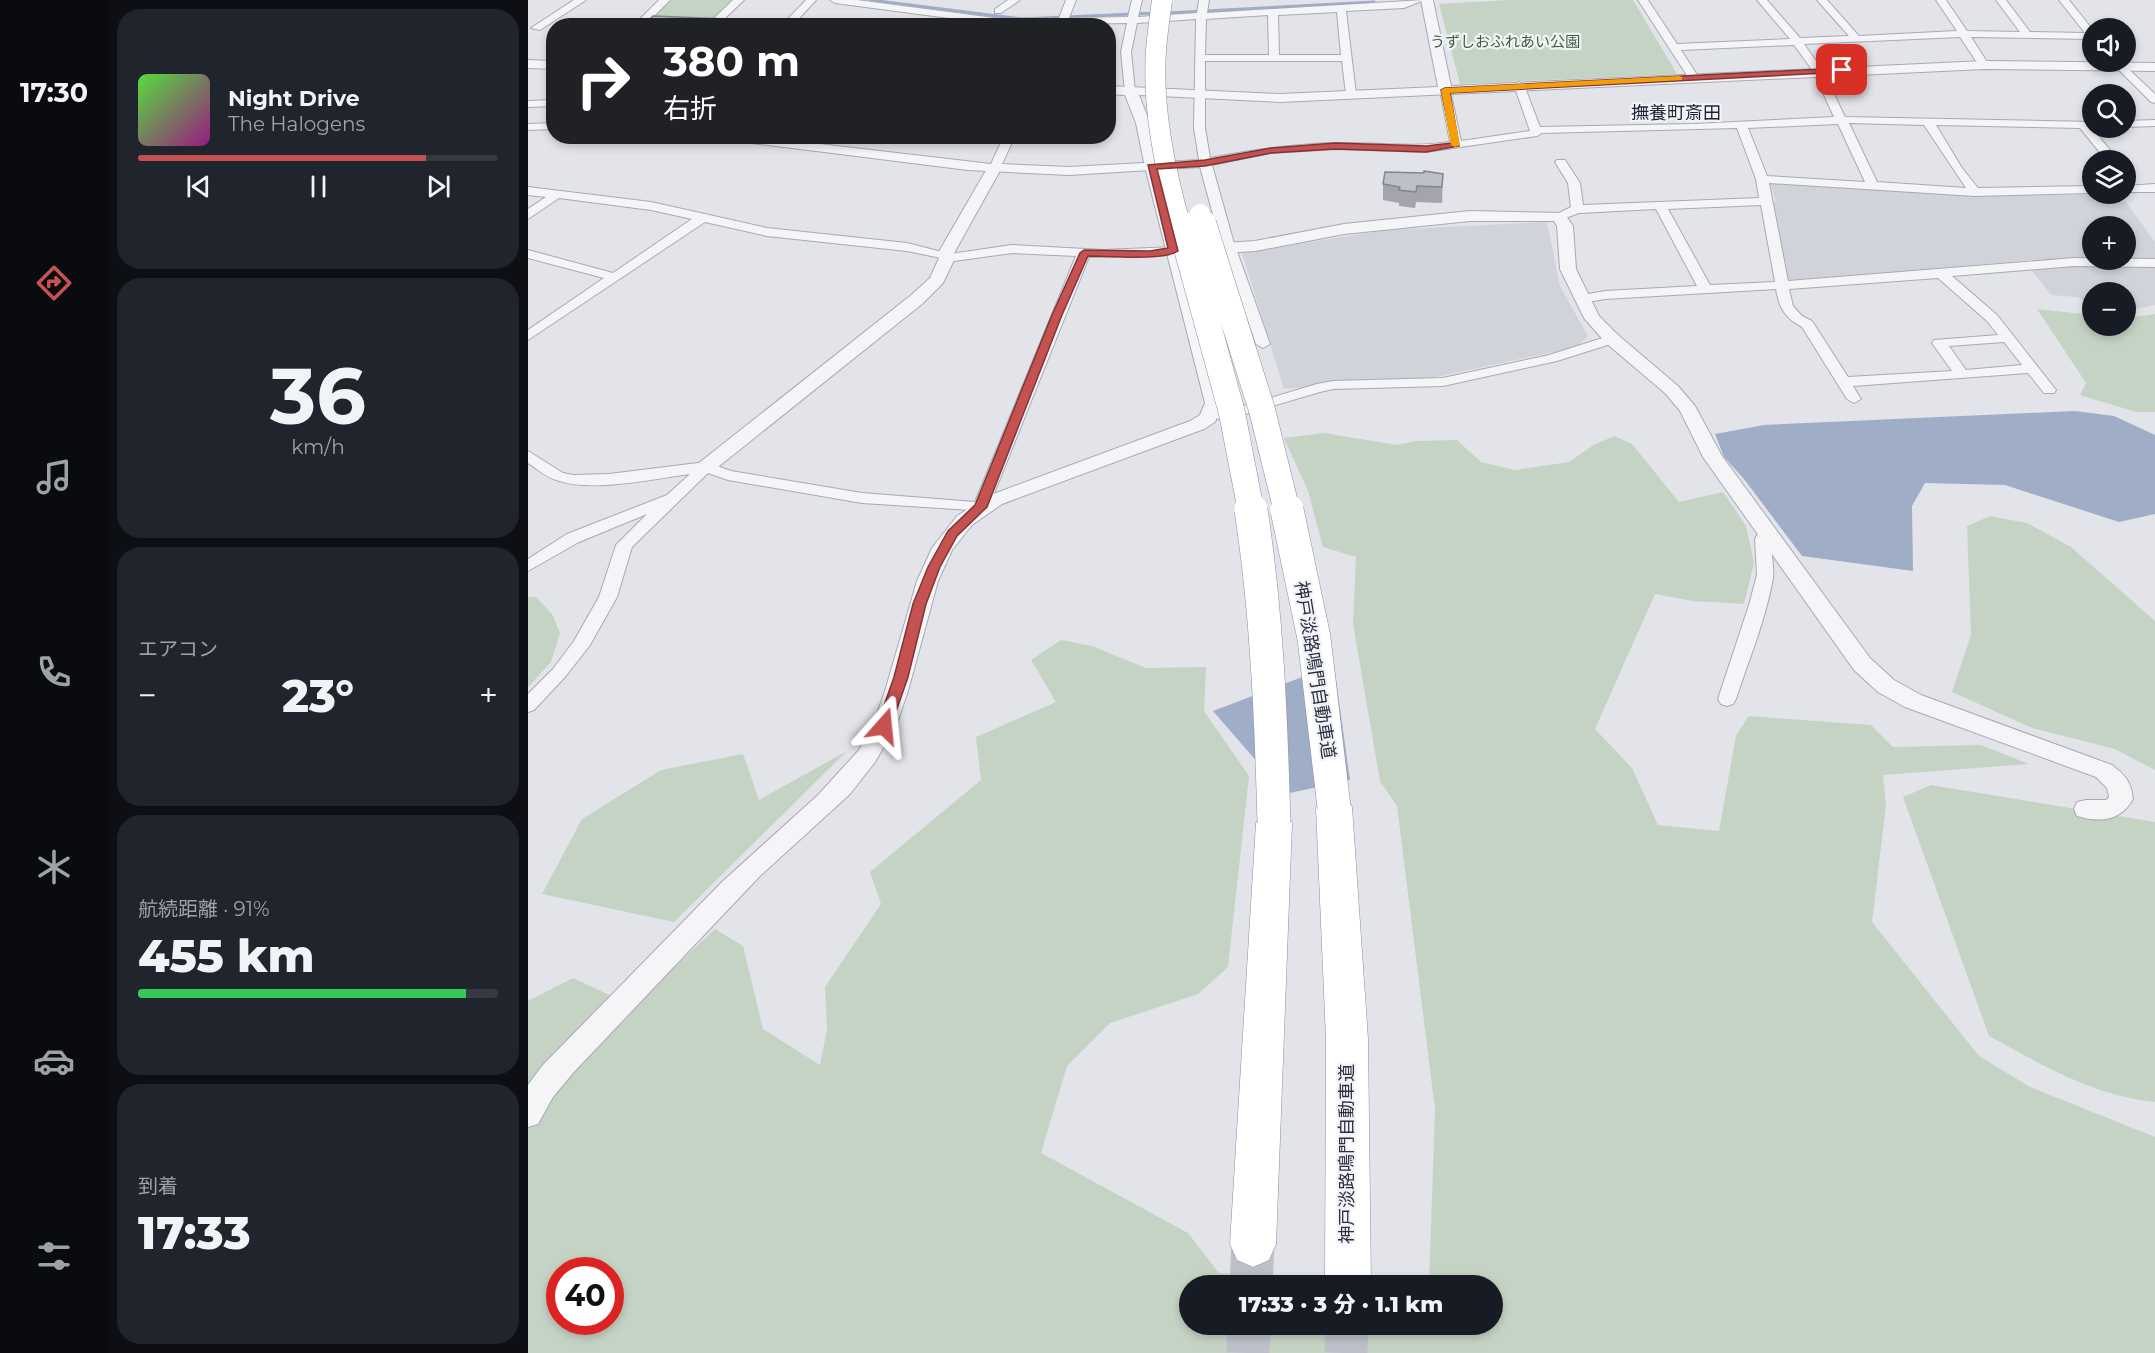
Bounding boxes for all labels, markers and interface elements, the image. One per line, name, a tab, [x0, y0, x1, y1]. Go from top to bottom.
map controls	[2082, 18, 2136, 336]
button: sound	[2082, 18, 2136, 72]
park label: うずしおふれあい公園	[1430, 32, 1580, 51]
text: 380 m	[663, 35, 800, 87]
icon: right	[564, 42, 642, 120]
pin	[1816, 44, 1867, 95]
icon: arrive	[1825, 53, 1858, 86]
text: 17:30	[20, 76, 88, 109]
button: search	[2082, 84, 2136, 138]
text: Night Drive	[228, 85, 360, 112]
text: 右折	[663, 92, 717, 125]
district label: 撫養町斎田	[1631, 102, 1721, 124]
text: The Halogens	[228, 112, 365, 136]
button: layers	[2082, 150, 2136, 204]
icon: previous	[182, 170, 215, 203]
icon: pause	[302, 170, 335, 203]
icon: next	[422, 170, 455, 203]
button: +	[2082, 216, 2136, 270]
icon: directions	[33, 262, 75, 304]
button: −	[2082, 282, 2136, 336]
text: 36	[270, 348, 366, 444]
text: km/h	[291, 435, 345, 459]
icon: music	[33, 456, 75, 498]
street label: 神戸淡路鳴門自動車道	[1290, 579, 1340, 761]
text: エアコン	[138, 637, 218, 661]
icon: phone	[33, 651, 75, 693]
text: 23°	[282, 668, 354, 723]
text: −	[138, 675, 157, 715]
text: +	[479, 675, 498, 715]
position arrow	[852, 694, 916, 758]
icon: climate	[33, 846, 75, 888]
text: 航続距離 · 91%	[138, 897, 270, 921]
text: 455 km	[138, 928, 314, 983]
icon: car	[33, 1040, 75, 1082]
street label: 神戸淡路鳴門自動車道	[1336, 1064, 1358, 1244]
text: 到着	[138, 1174, 178, 1198]
text: 17:33	[138, 1205, 251, 1260]
icon: filters	[33, 1235, 75, 1277]
speed limit sign: 40	[546, 1257, 624, 1335]
text: 17:33 · 3 分 · 1.1 km	[1239, 1291, 1443, 1318]

